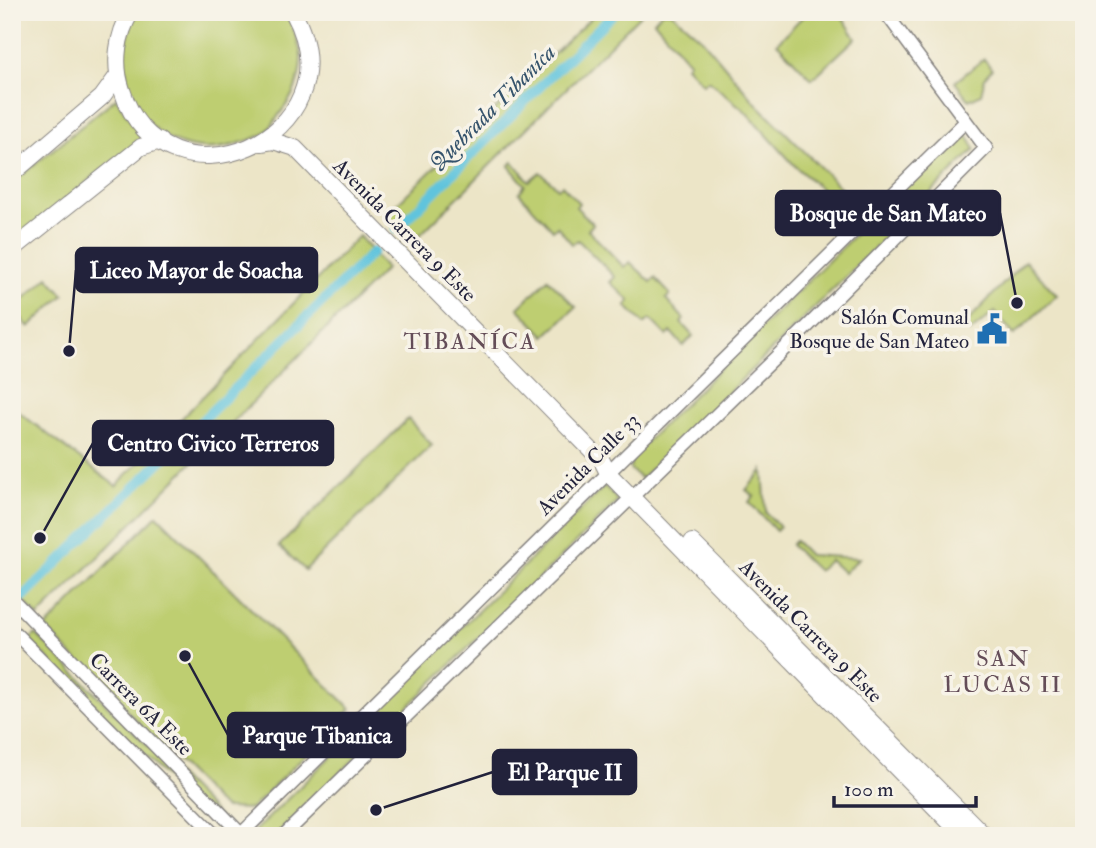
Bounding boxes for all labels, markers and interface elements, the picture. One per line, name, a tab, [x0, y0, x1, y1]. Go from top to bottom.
water label: Quebrada Tibaníca	[423, 38, 562, 177]
street label: Avenida Carrera 9 Este	[326, 152, 482, 308]
callout: Bosque de San Mateo	[776, 191, 1000, 235]
text: Bosque de San Mateo	[790, 199, 986, 229]
callout: Liceo Mayor de Soacha	[76, 248, 317, 292]
text: Liceo Mayor de Soacha	[89, 256, 304, 286]
place label: Salón Comunal Bosque de San Mateo	[789, 304, 970, 355]
public building icon: Salón Comunal Bosque de San Mateo	[975, 312, 1009, 346]
district label: TIBANÍCA	[403, 327, 537, 356]
street label: Avenida Calle 33	[531, 407, 645, 522]
callout: Centro Civico Terreros	[93, 421, 333, 465]
text: Centro Civico Terreros	[107, 429, 319, 458]
street label: Avenida Carrera 9 Este	[732, 553, 888, 709]
district label: SAN LUCAS II	[943, 644, 1063, 699]
street label: Carrera 6A Este	[83, 647, 198, 762]
callout: Parque Tibanica	[228, 713, 405, 757]
text: Parque Tibanica	[242, 721, 393, 751]
callout: El Parque II	[493, 750, 636, 794]
text: El Parque II	[507, 758, 623, 788]
scale bar	[834, 764, 975, 808]
text: 100 m	[844, 776, 894, 803]

